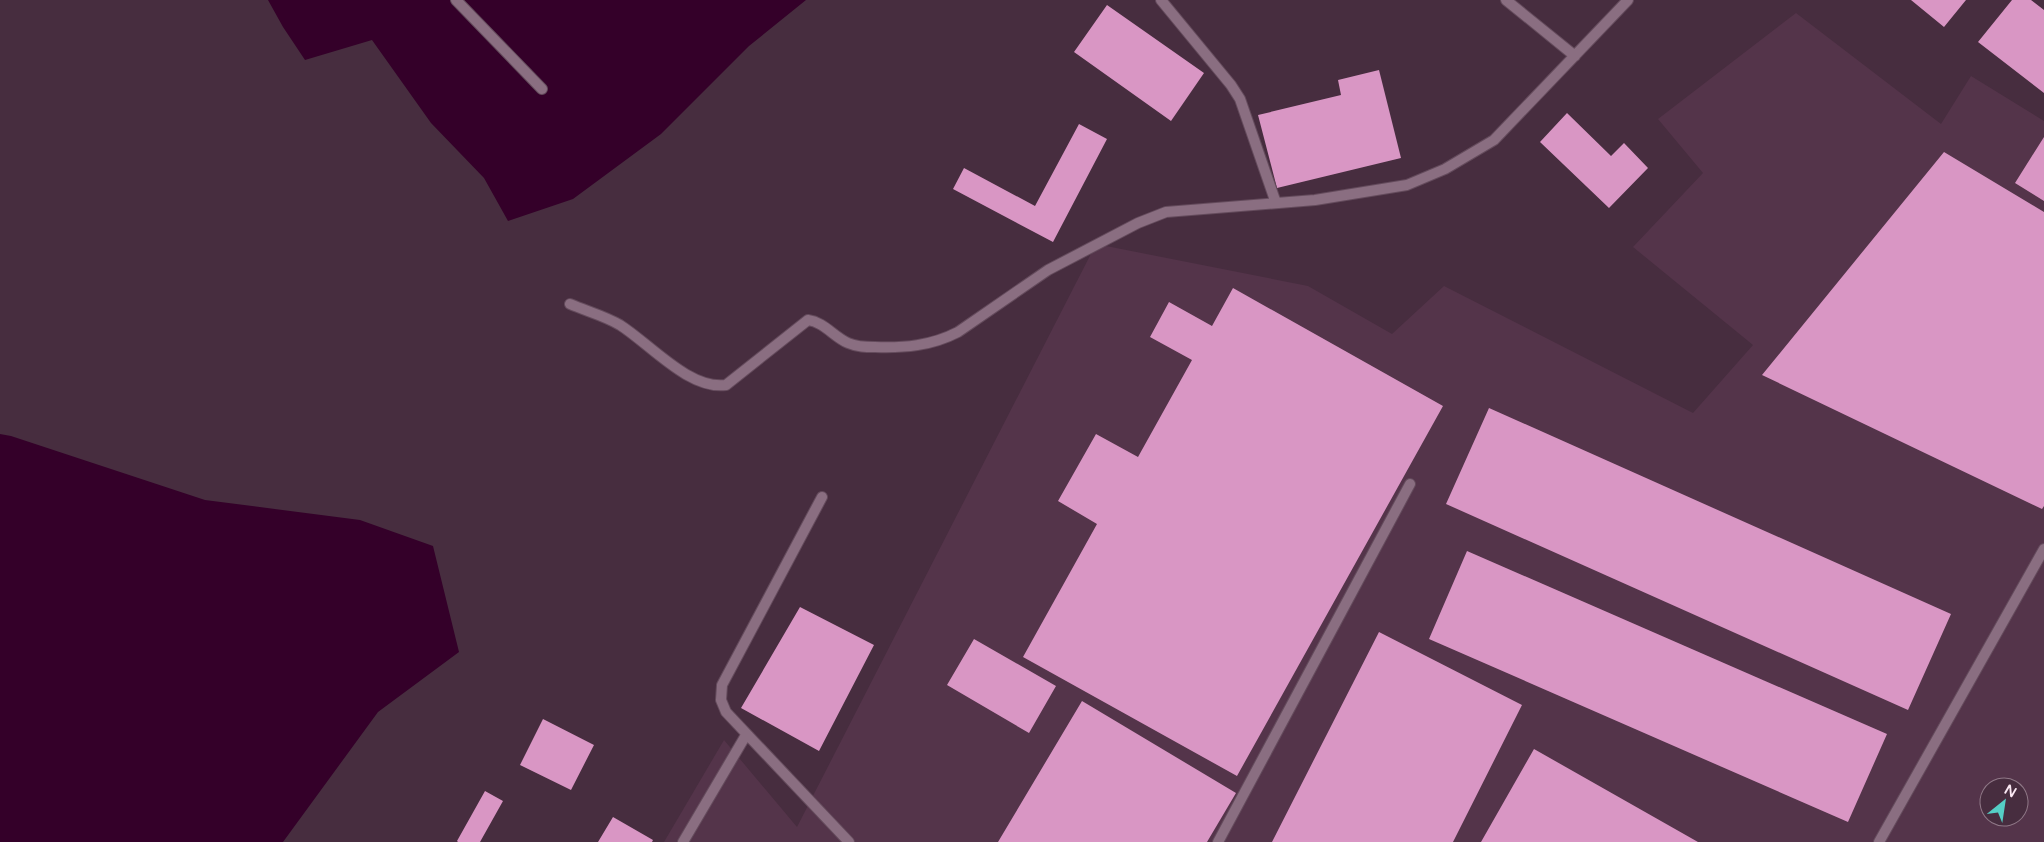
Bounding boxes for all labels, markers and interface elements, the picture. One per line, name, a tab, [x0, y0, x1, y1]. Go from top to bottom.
north arrow	[1979, 777, 2029, 827]
text: N	[2001, 781, 2019, 801]

